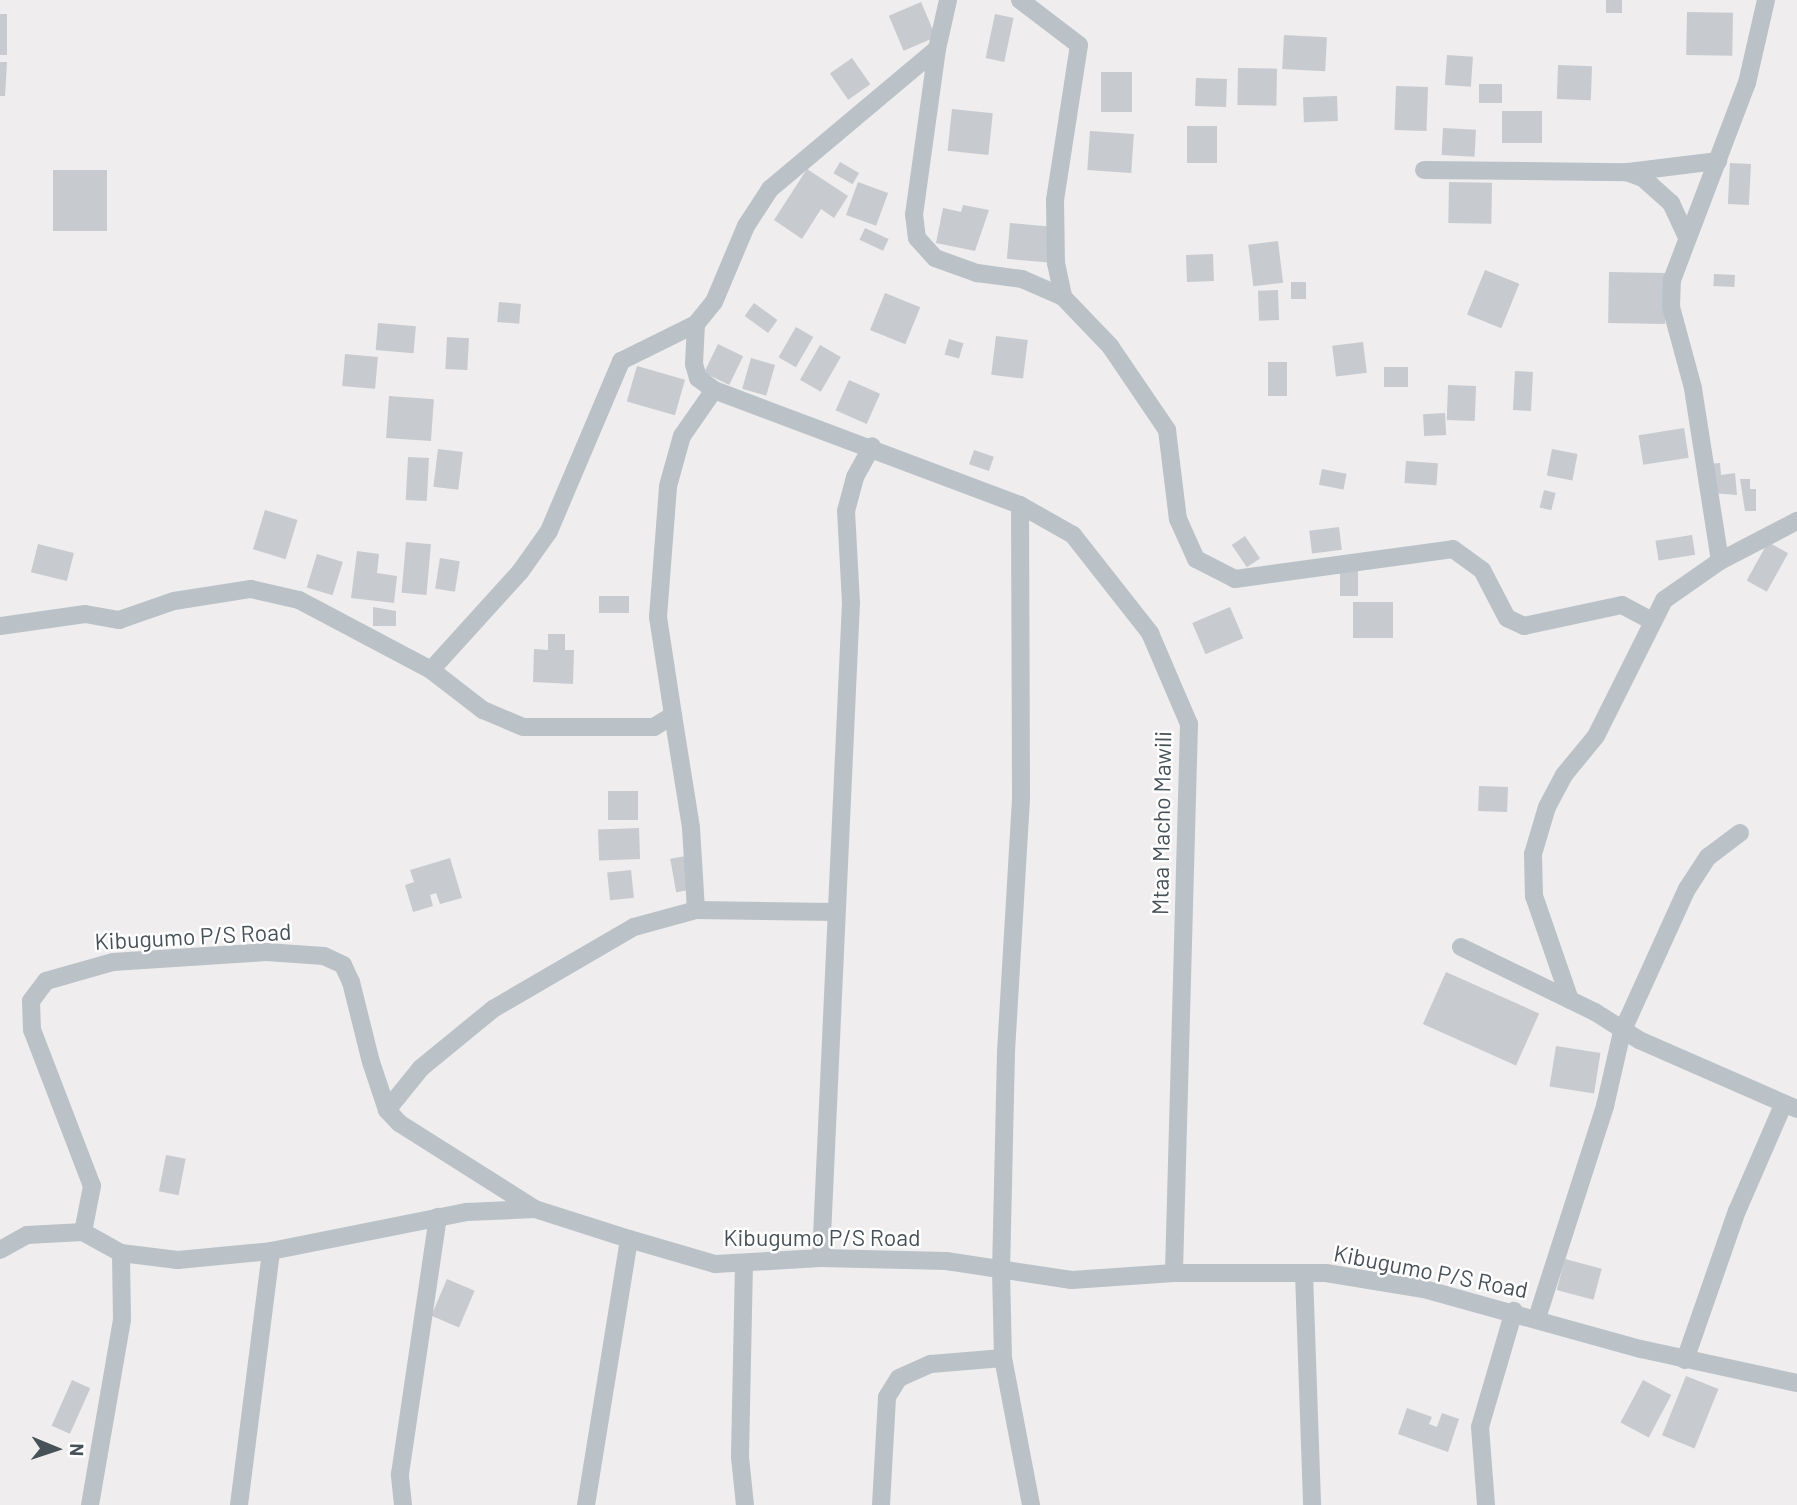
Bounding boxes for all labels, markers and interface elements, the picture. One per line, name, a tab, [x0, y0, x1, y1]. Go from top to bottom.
street label: Mtaa Macho Mawili	[1146, 731, 1176, 915]
street label: Kibugumo P/S Road	[94, 917, 292, 955]
street label: Kibugumo P/S Road	[723, 1223, 921, 1251]
street label: Kibugumo P/S Road	[1332, 1239, 1530, 1303]
north arrow	[21, 1414, 91, 1484]
text: N	[66, 1443, 89, 1456]

